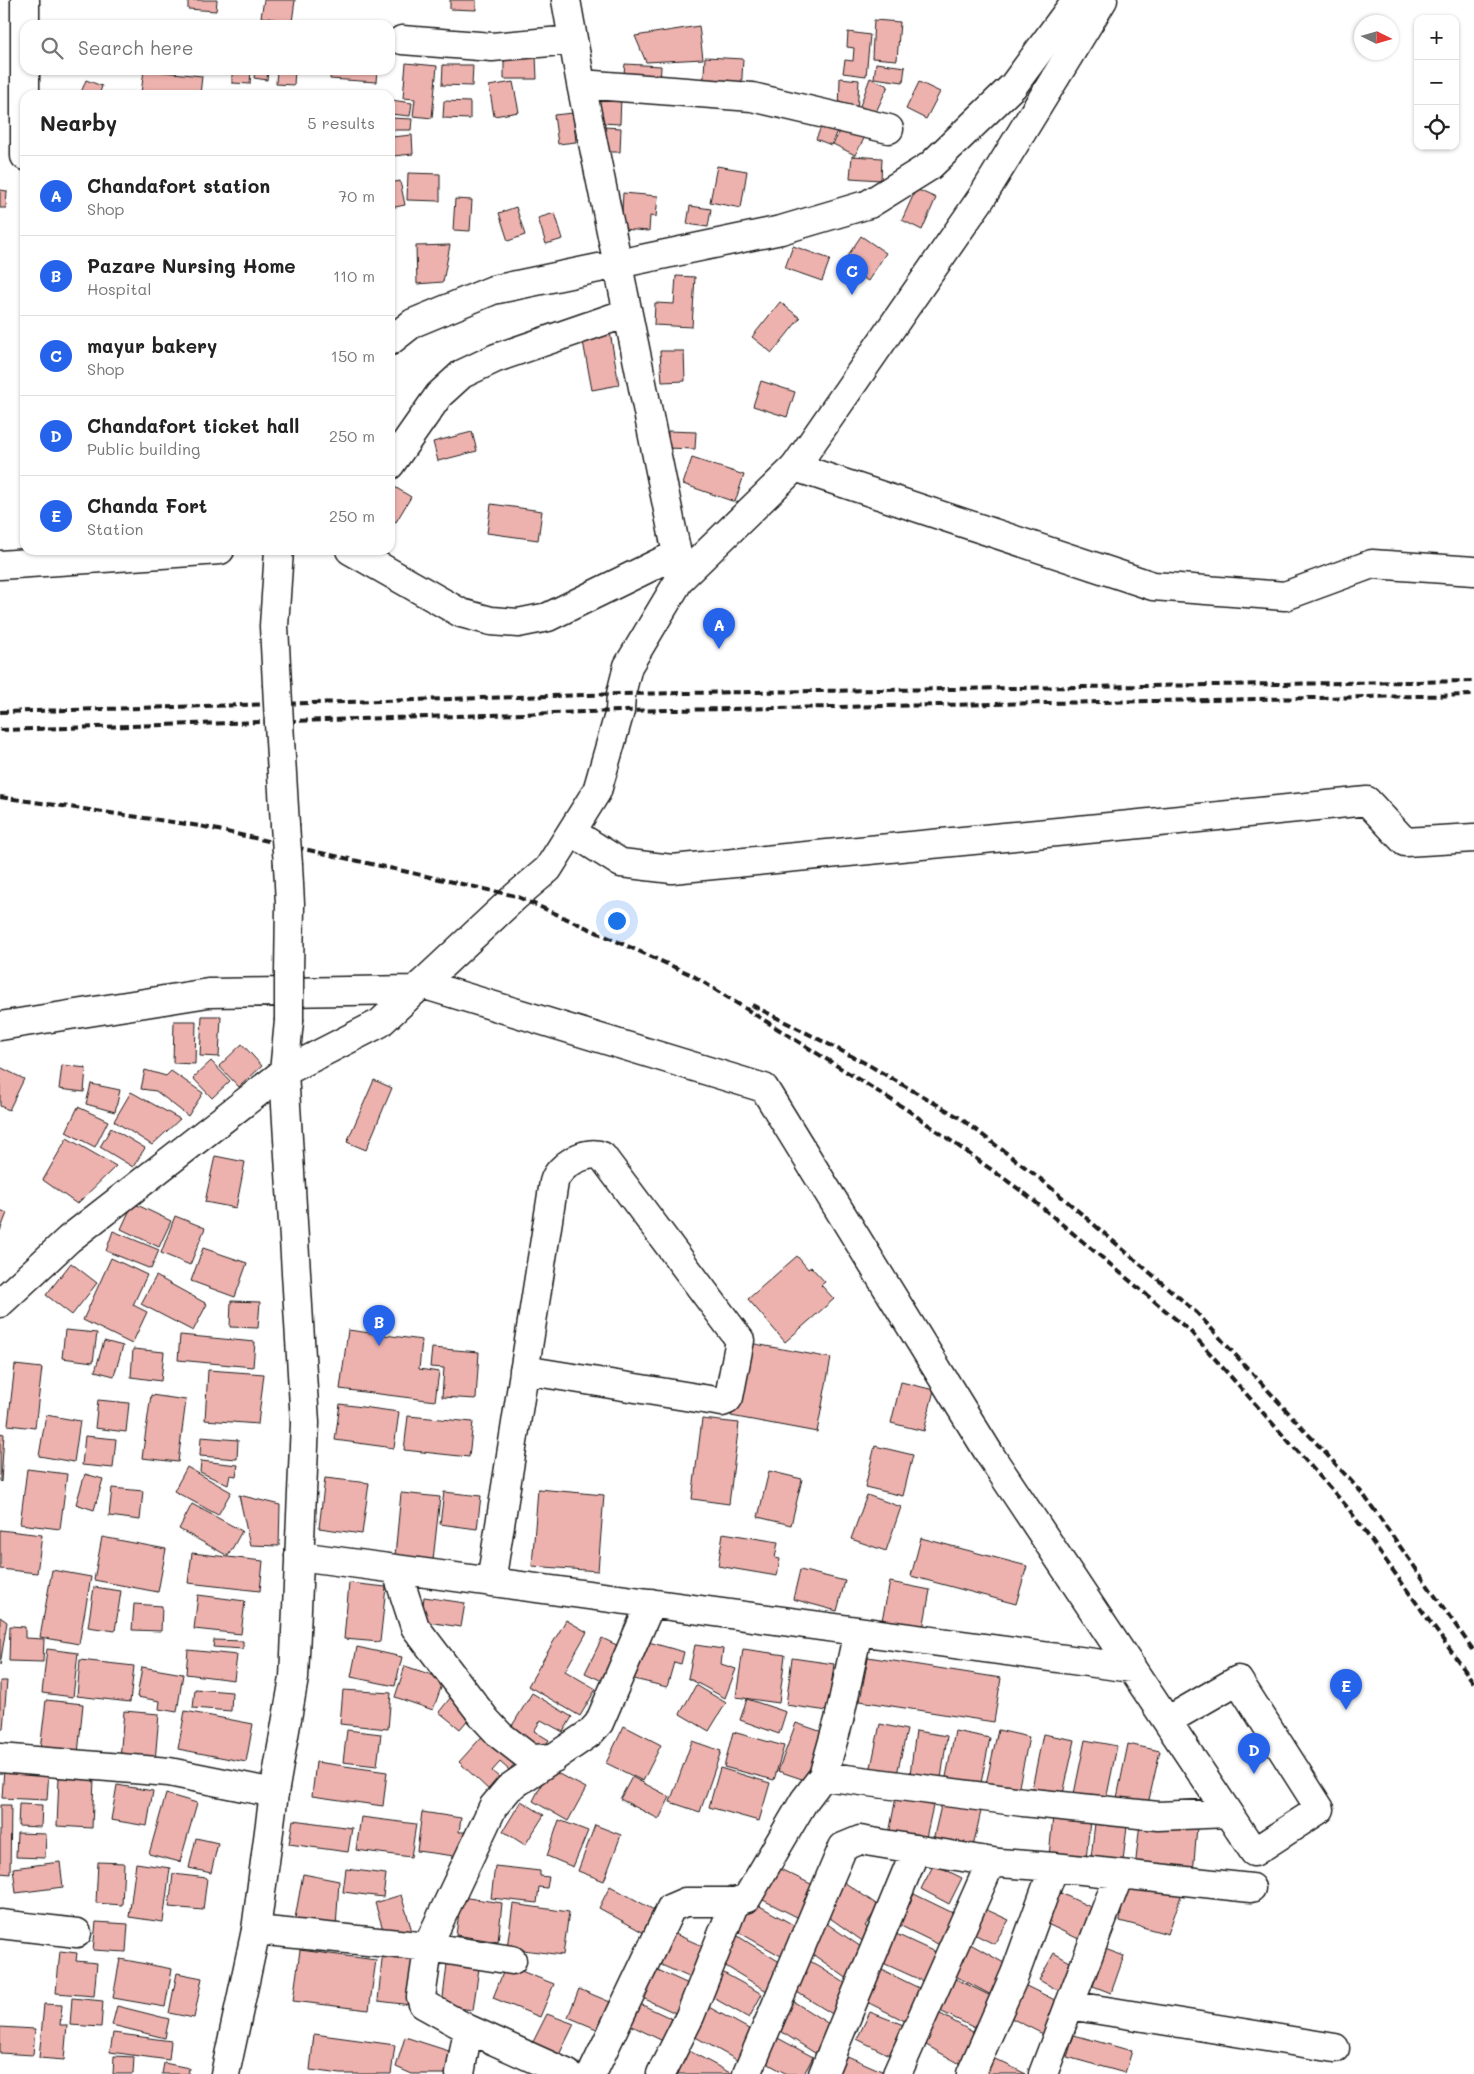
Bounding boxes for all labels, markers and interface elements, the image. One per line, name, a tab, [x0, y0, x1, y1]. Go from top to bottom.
north arrow	[1354, 15, 1399, 60]
map controls	[1414, 15, 1459, 150]
button: +	[1414, 15, 1459, 60]
search box	[20, 20, 395, 75]
icon: search	[38, 34, 66, 62]
text: Search here	[78, 35, 194, 60]
button: −	[1414, 60, 1459, 105]
button: locate	[1414, 105, 1459, 150]
text: Nearby	[40, 109, 117, 136]
text: 5 results	[307, 112, 375, 133]
text: Chandafort station	[87, 173, 270, 198]
text: A	[50, 185, 62, 206]
text: 70 m	[338, 185, 375, 206]
text: Shop	[87, 198, 124, 219]
text: Pazare Nursing Home	[87, 253, 296, 278]
pin: C	[836, 254, 868, 295]
text: B	[51, 265, 61, 286]
text: 110 m	[333, 265, 375, 286]
text: Hospital	[87, 278, 151, 299]
text: mayur bakery	[87, 333, 217, 358]
text: C	[50, 345, 62, 366]
text: 150 m	[331, 345, 375, 366]
text: Shop	[87, 358, 124, 379]
text: Chandafort ticket hall	[87, 413, 299, 438]
text: D	[50, 425, 62, 446]
text: 250 m	[329, 425, 375, 446]
text: Public building	[87, 438, 200, 459]
text: Chanda Fort	[87, 493, 207, 518]
text: E	[51, 505, 61, 526]
text: 250 m	[329, 505, 375, 526]
text: Station	[87, 518, 143, 539]
pin: A	[703, 608, 735, 649]
your location	[604, 908, 630, 934]
pin: B	[363, 1305, 395, 1346]
pin: E	[1330, 1669, 1362, 1710]
pin: D	[1238, 1733, 1270, 1774]

